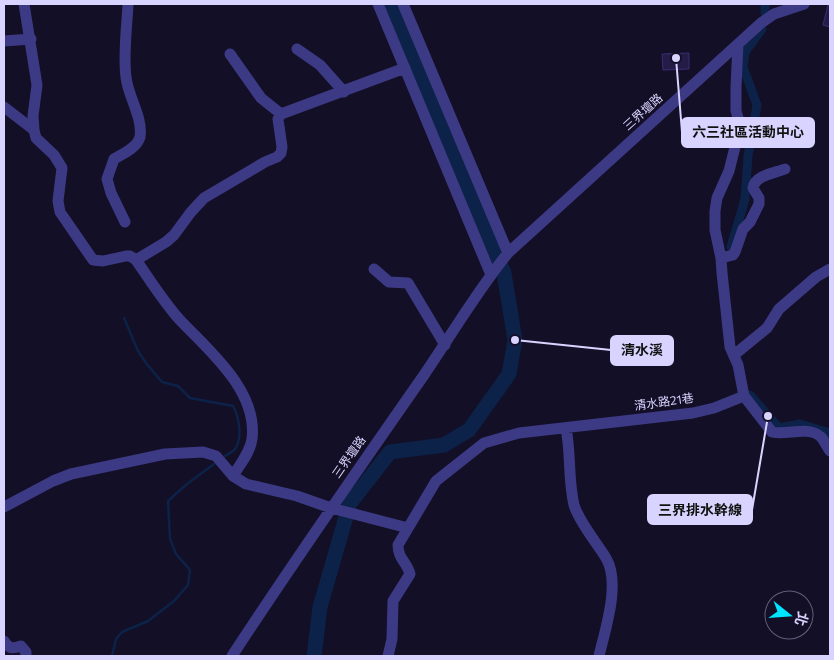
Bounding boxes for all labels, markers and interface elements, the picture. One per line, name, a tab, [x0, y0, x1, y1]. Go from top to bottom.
street label: 三界壇路	[620, 90, 665, 133]
callout: 六三社區活動中心	[682, 118, 814, 147]
text: 六三社區活動中心	[692, 123, 804, 140]
callout: 清水溪	[611, 336, 673, 365]
text: 清水溪	[621, 341, 663, 358]
street label: 清水路21巷	[633, 390, 694, 412]
street label: 三界壇路	[329, 433, 368, 480]
callout: 三界排水幹線	[648, 495, 752, 524]
text: 三界排水幹線	[658, 501, 742, 518]
north arrow	[764, 590, 814, 640]
text: 北	[792, 610, 812, 628]

